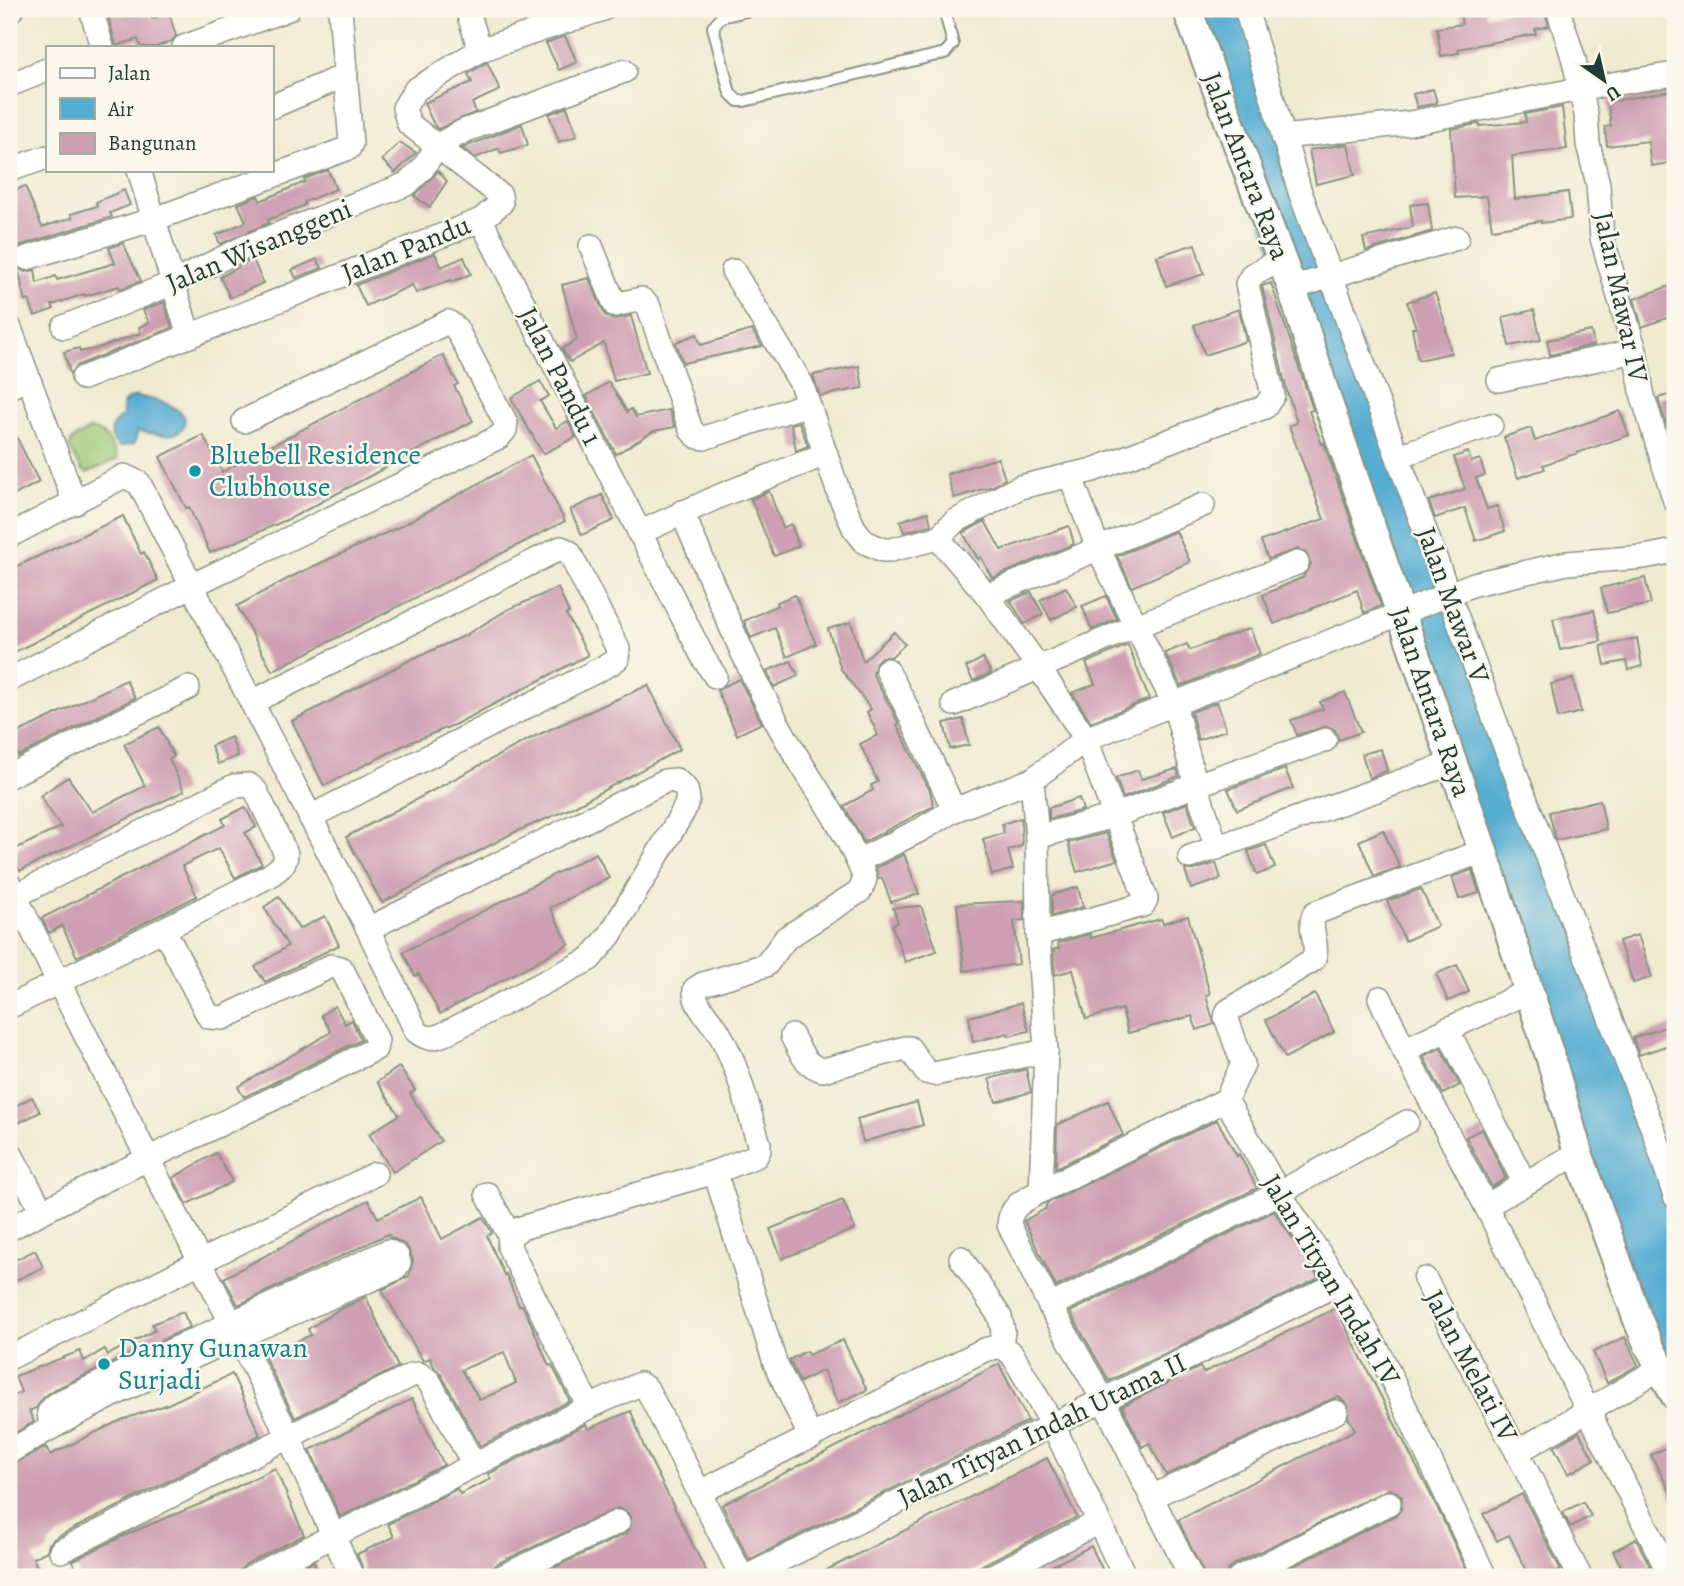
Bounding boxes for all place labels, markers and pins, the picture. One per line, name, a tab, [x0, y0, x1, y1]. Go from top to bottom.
place label: Bluebell Residence Clubhouse	[209, 436, 421, 506]
marker: Bluebell Residence Clubhouse	[187, 463, 203, 479]
place label: Danny Gunawan Surjadi	[118, 1329, 308, 1399]
marker: Danny Gunawan Surjadi	[96, 1356, 112, 1372]

